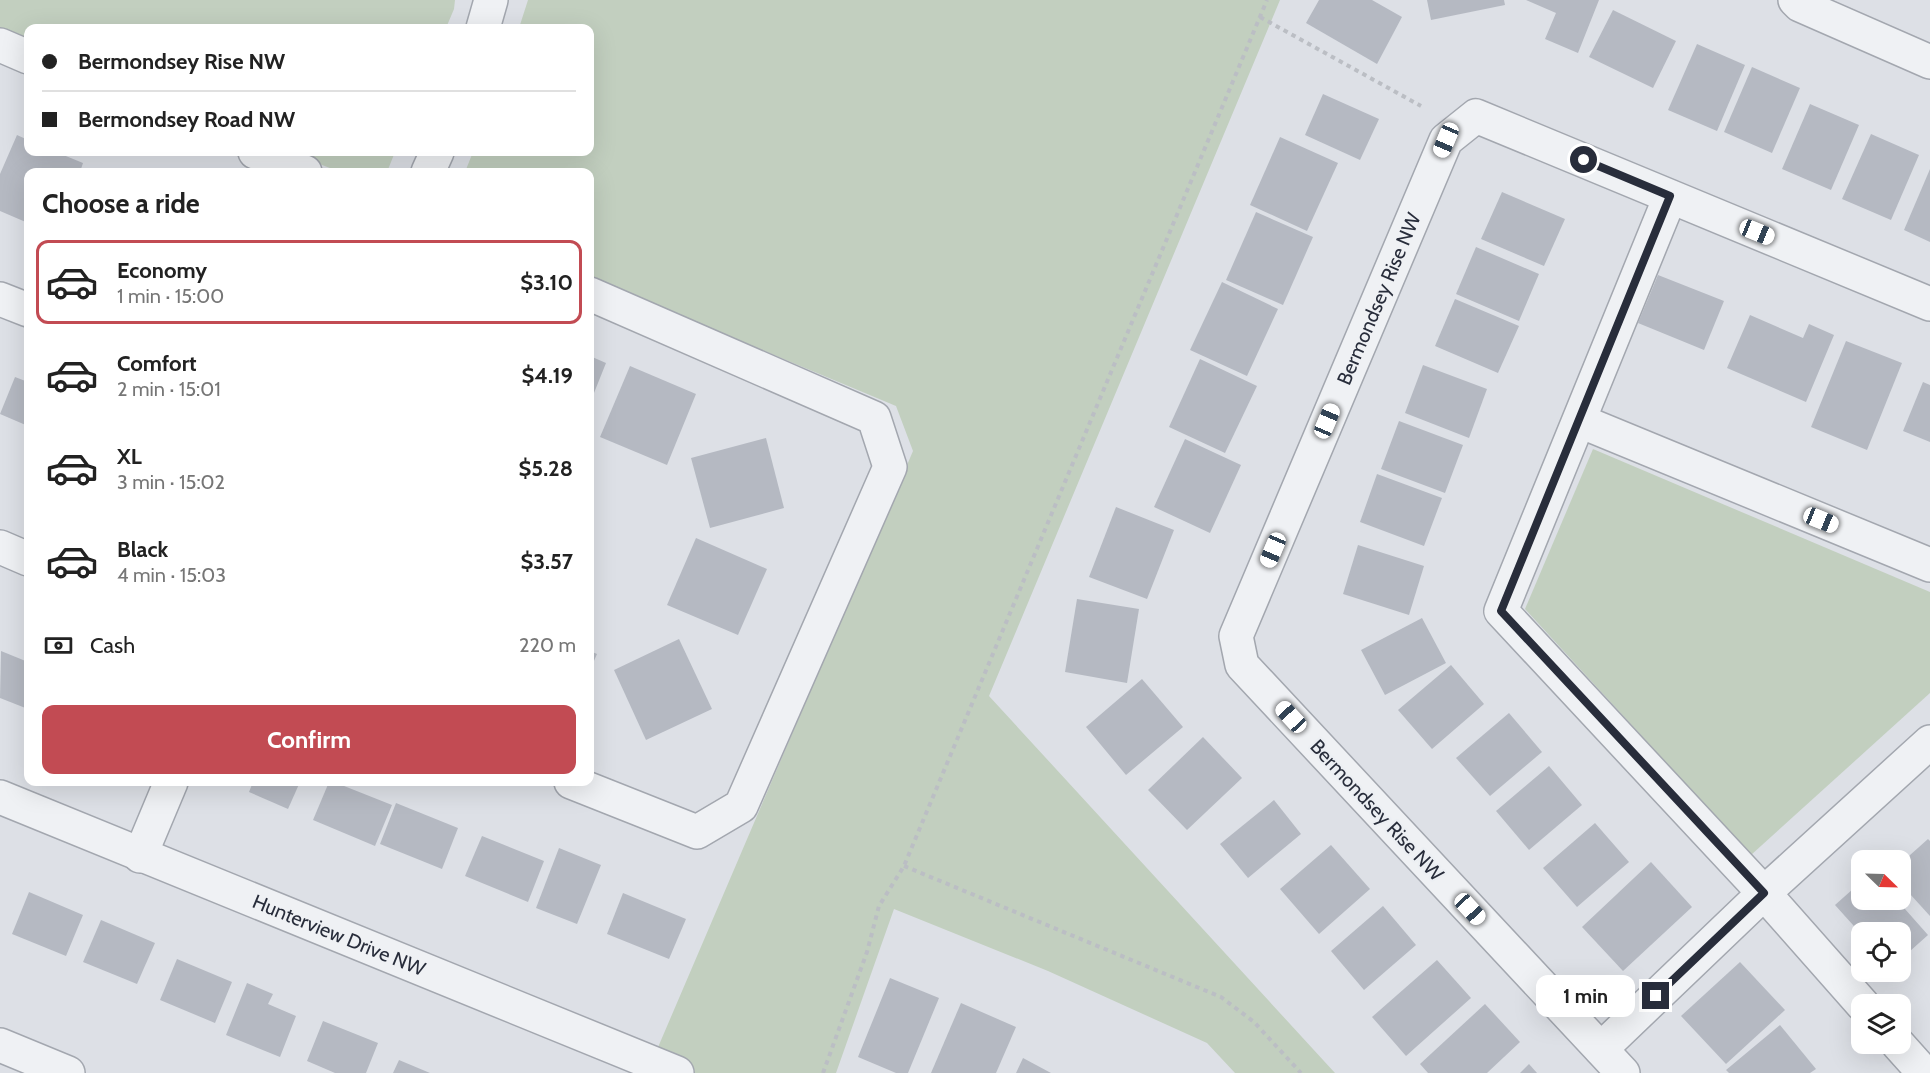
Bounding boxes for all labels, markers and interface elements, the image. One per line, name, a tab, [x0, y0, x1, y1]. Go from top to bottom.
text: Bermondsey Rise NW	[78, 48, 285, 75]
text: Bermondsey Road NW	[78, 106, 295, 133]
car	[1431, 120, 1461, 160]
route start	[1570, 146, 1597, 173]
text: Choose a ride	[42, 187, 200, 220]
street label: Bermondsey Rise NW	[1332, 209, 1426, 389]
car	[1737, 217, 1777, 247]
icon: car	[45, 255, 99, 309]
text: Economy	[117, 257, 207, 284]
text: $3.10	[520, 269, 573, 296]
text: 1 min · 15:00	[117, 284, 224, 308]
icon: car	[45, 348, 99, 402]
text: Comfort	[117, 350, 196, 377]
text: $4.19	[522, 362, 573, 389]
text: 2 min · 15:01	[117, 377, 221, 401]
car	[1312, 401, 1342, 441]
icon: car	[45, 441, 99, 495]
text: XL	[117, 443, 142, 470]
text: $5.28	[519, 455, 573, 482]
text: 3 min · 15:02	[117, 470, 225, 494]
car	[1801, 505, 1841, 535]
car	[1258, 530, 1288, 570]
icon: car	[45, 534, 99, 588]
text: Black	[117, 536, 168, 563]
text: $3.57	[520, 548, 573, 575]
text: 4 min · 15:03	[117, 563, 226, 587]
icon: cash	[42, 629, 75, 662]
text: Cash	[90, 632, 135, 659]
text: 220 m	[519, 633, 576, 657]
car	[1272, 698, 1310, 736]
button: Confirm	[42, 705, 576, 774]
street label: Bermondsey Rise NW	[1305, 734, 1449, 886]
north arrow	[1851, 850, 1911, 910]
map controls	[1851, 850, 1911, 1054]
street label: Hunterview Drive NW	[249, 889, 429, 981]
car	[1451, 890, 1489, 928]
button: locate	[1851, 922, 1911, 982]
callout: 1 min	[1536, 975, 1635, 1017]
route end	[1642, 982, 1669, 1009]
text: 1 min	[1563, 984, 1608, 1008]
button: layers	[1851, 994, 1911, 1054]

